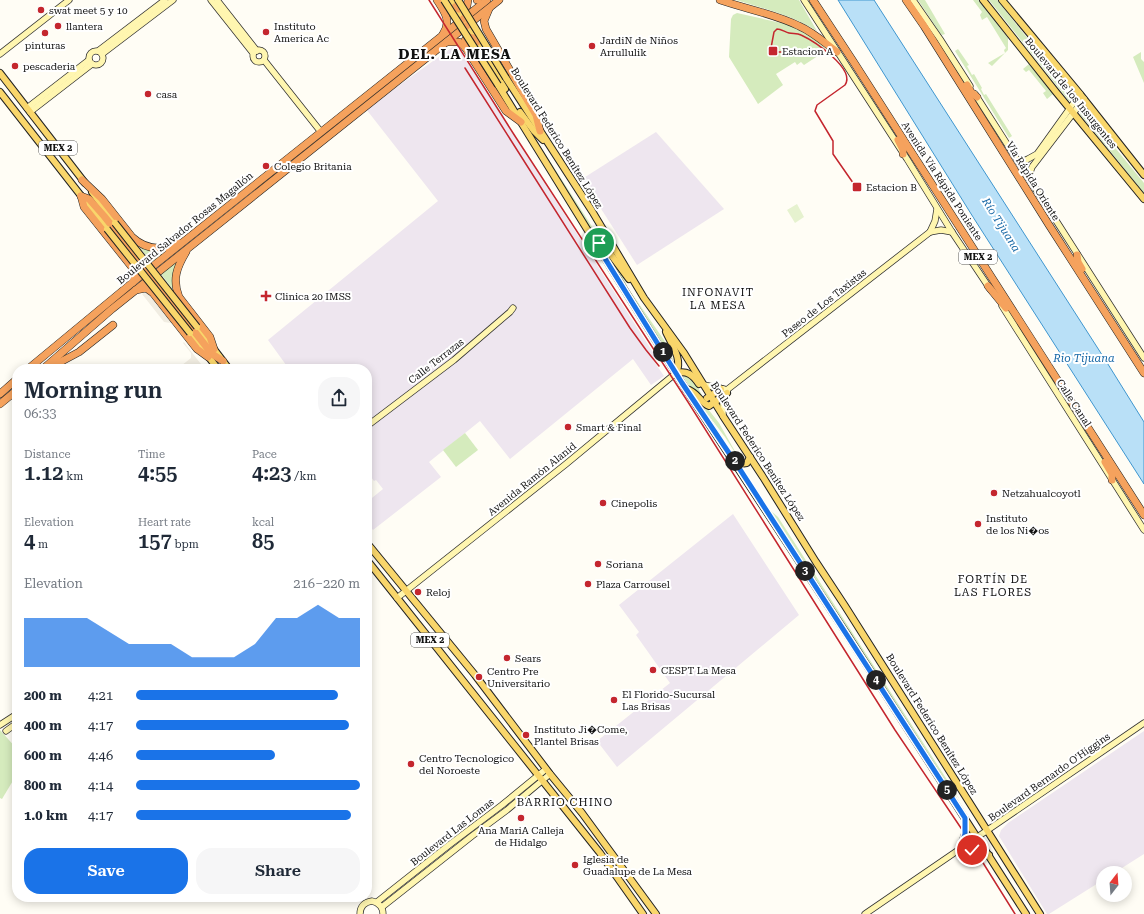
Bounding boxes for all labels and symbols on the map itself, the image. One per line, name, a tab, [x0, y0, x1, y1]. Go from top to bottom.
marker: swat meet 5 y 10	[36, 5, 46, 15]
place label: swat meet 5 y 10	[49, 5, 128, 16]
marker: llantera	[53, 21, 63, 31]
place label: llantera	[66, 21, 103, 32]
place label: Instituto America Ac	[274, 21, 329, 44]
marker: Instituto America Ac	[261, 27, 271, 37]
marker: pinturas	[40, 28, 50, 38]
place label: JardiN de Niños Arrullulik	[600, 35, 678, 58]
street label: Boulevard de los Insurgentes	[1023, 36, 1119, 151]
place label: pinturas	[25, 40, 65, 51]
marker: JardiN de Niños Arrullulik	[587, 41, 597, 51]
marker: Estacion A	[767, 45, 779, 57]
district label: DEL. LA MESA	[398, 46, 512, 62]
place label: Estacion A	[782, 46, 833, 57]
marker: pescaderia	[10, 61, 20, 71]
place label: pescaderia	[23, 61, 76, 72]
street label: Boulevard Federico Benítez López	[509, 66, 605, 210]
marker: casa	[143, 89, 153, 99]
place label: casa	[156, 89, 178, 100]
street label: Avenida Vía Rápida Poniente	[899, 120, 985, 243]
street label: Vía Rápida Oriente	[1004, 140, 1062, 223]
road number: MEX 2	[39, 141, 77, 155]
marker: Colegio Britania	[261, 161, 271, 171]
place label: Colegio Britania	[274, 161, 352, 172]
street label: Boulevard Salvador Rosas Magallón	[115, 169, 255, 286]
marker: Estacion B	[851, 181, 863, 193]
place label: Estacion B	[866, 182, 917, 193]
water label: Río Tijuana	[979, 195, 1023, 255]
pin	[582, 226, 616, 260]
road number: MEX 2	[959, 250, 997, 264]
street label: Paseo de Los Taxistas	[780, 267, 868, 339]
district label: INFONAVIT LA MESA	[682, 286, 754, 312]
marker: Clinica 20 IMSS	[260, 290, 272, 302]
place label: Clinica 20 IMSS	[275, 291, 351, 302]
street label: Calle Terrazas	[406, 336, 466, 386]
pin: 1	[653, 342, 673, 362]
water label: Rio Tijuana	[1052, 352, 1115, 365]
street label: Calle Canal	[1055, 377, 1093, 429]
street label: Boulevard Federico Benítez López	[709, 380, 807, 523]
marker: Smart & Final	[563, 422, 573, 432]
place label: Smart & Final	[576, 422, 641, 433]
street label: Avenida Ramón Alanid	[486, 440, 579, 518]
pin: 2	[725, 451, 745, 471]
marker: Netzahualcoyotl	[989, 488, 999, 498]
place label: Netzahualcoyotl	[1002, 488, 1081, 499]
marker: Cinepolis	[598, 498, 608, 508]
place label: Cinepolis	[611, 498, 657, 509]
place label: Instituto de los Ni�os	[986, 513, 1049, 536]
marker: Instituto de los Ni�os	[973, 519, 983, 529]
marker: Soriana	[593, 559, 603, 569]
place label: Soriana	[606, 559, 644, 570]
pin: 3	[795, 561, 815, 581]
district label: FORTÍN DE LAS FLORES	[954, 572, 1032, 599]
marker: Plaza Carrousel	[583, 579, 593, 589]
place label: Plaza Carrousel	[596, 579, 670, 590]
marker: Reloj	[413, 587, 423, 597]
place label: Reloj	[426, 587, 450, 598]
road number: MEX 2	[411, 633, 449, 647]
street label: Boulevard Federico Benítez López	[884, 652, 980, 796]
marker: Sears	[502, 653, 512, 663]
place label: Sears	[515, 653, 541, 664]
marker: CESPT La Mesa	[648, 665, 658, 675]
place label: CESPT La Mesa	[661, 665, 736, 676]
place label: Centro Pre Universitario	[487, 666, 550, 689]
pin: 4	[866, 670, 886, 690]
marker: Centro Pre Universitario	[474, 672, 484, 682]
place label: El Florido-Sucursal Las Brisas	[622, 689, 715, 712]
marker: El Florido-Sucursal Las Brisas	[609, 695, 619, 705]
place label: Instituto Ji�Come, Plantel Brisas	[534, 724, 628, 747]
marker: Instituto Ji�Come, Plantel Brisas	[521, 730, 531, 740]
street label: Boulevard Bernardo O'Higgins	[986, 730, 1112, 823]
place label: Centro Tecnologico del Noroeste	[419, 753, 514, 776]
marker: Centro Tecnologico del Noroeste	[406, 759, 416, 769]
pin: 5	[937, 780, 957, 800]
street label: Boulevard Las Lomas	[408, 796, 496, 868]
district label: BARRIO CHINO	[517, 796, 613, 809]
marker: Ana MariA Calleja de Hidalgo	[516, 813, 526, 823]
place label: Ana MariA Calleja de Hidalgo	[478, 825, 564, 848]
pin	[955, 833, 989, 867]
place label: Iglesia de Guadalupe de La Mesa	[583, 854, 693, 877]
marker: Iglesia de Guadalupe de La Mesa	[570, 860, 580, 870]
north arrow	[1096, 866, 1132, 902]

